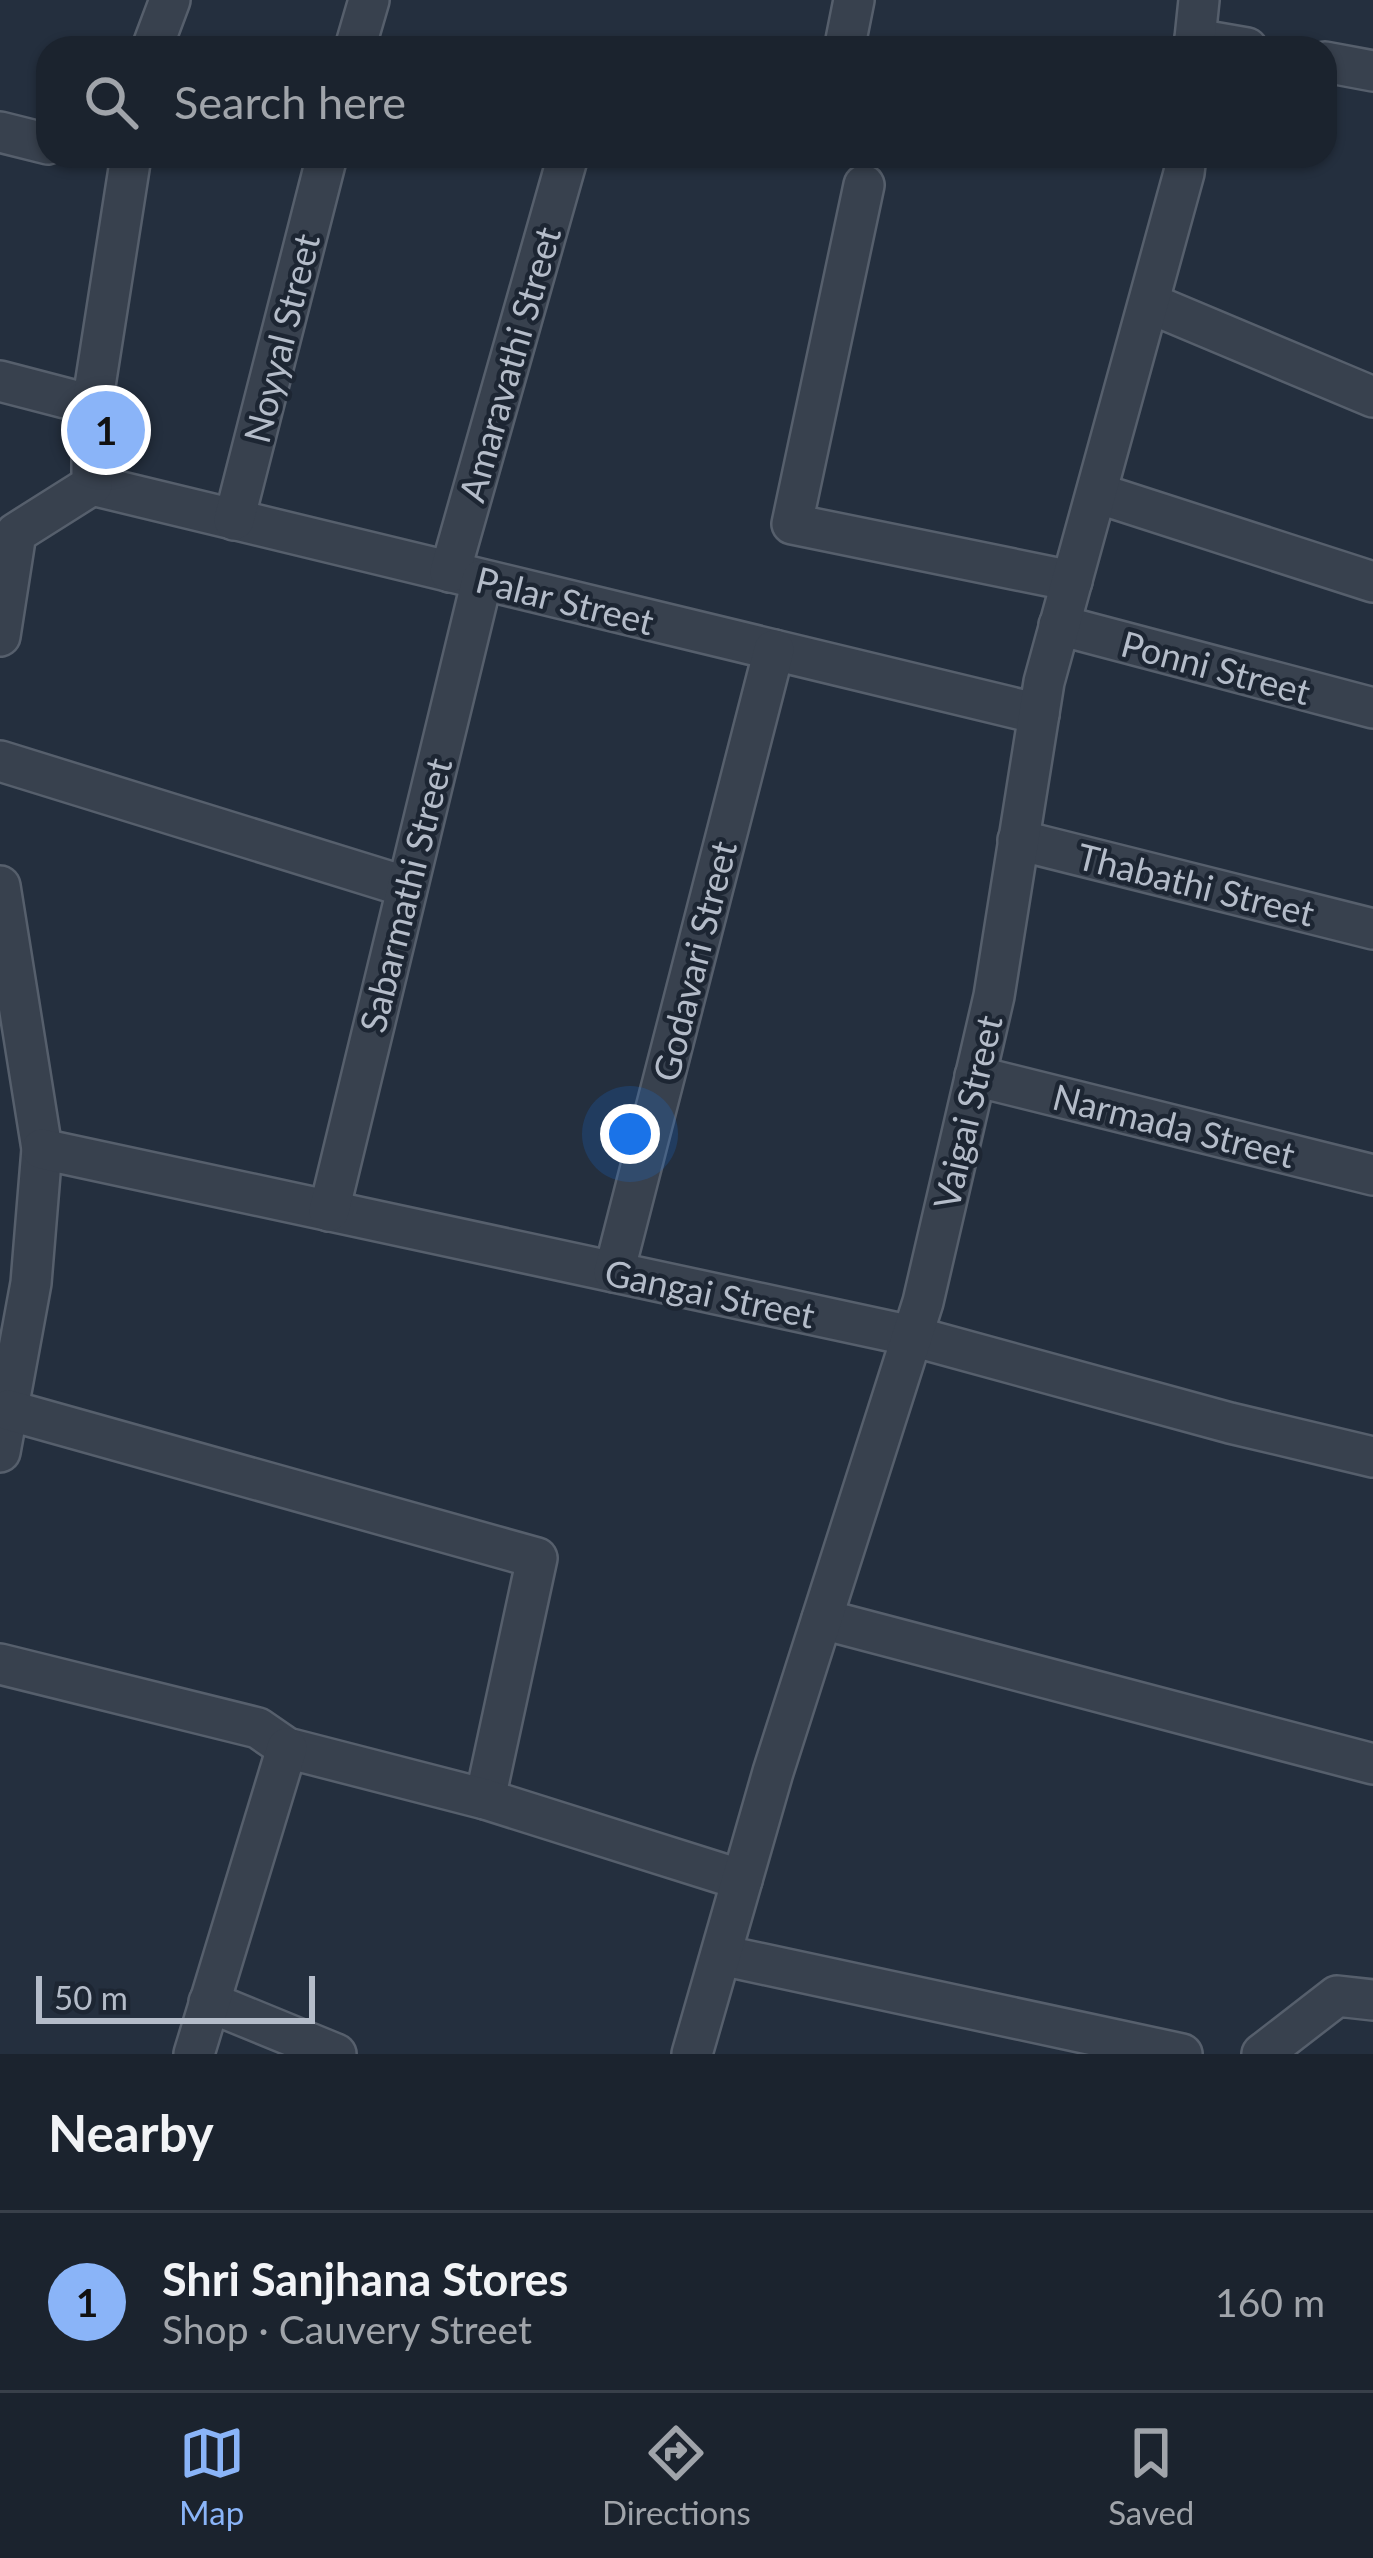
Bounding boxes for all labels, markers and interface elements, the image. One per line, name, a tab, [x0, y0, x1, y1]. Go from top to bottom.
search box	[36, 36, 1337, 168]
icon: search	[78, 69, 144, 135]
text: Search here	[174, 75, 406, 129]
street label: Amaravathi Street	[449, 222, 569, 506]
street label: Noyyal Street	[234, 229, 328, 447]
pin: 1	[67, 385, 145, 475]
street label: Palar Street	[472, 557, 659, 643]
street label: Ponni Street	[1117, 621, 1315, 713]
street label: Sabarmathi Street	[350, 753, 460, 1037]
street label: Thabathi Street	[1073, 833, 1319, 935]
street label: Godavari Street	[643, 836, 745, 1086]
street label: Vaigai Street	[923, 1011, 1011, 1213]
street label: Narmada Street	[1049, 1074, 1299, 1176]
your location	[600, 1104, 660, 1164]
street label: Gangai Street	[601, 1249, 819, 1337]
scale bar	[36, 1970, 315, 2023]
text: 50 m	[54, 1977, 128, 2017]
text: Nearby	[48, 2102, 214, 2163]
text: Shri Sanjhana Stores	[162, 2252, 568, 2306]
text: 1	[76, 2279, 98, 2325]
text: 160 m	[1215, 2279, 1325, 2325]
text: Shop · Cauvery Street	[162, 2306, 532, 2352]
tab: Map	[179, 2420, 245, 2532]
tab: Directions	[602, 2420, 751, 2532]
tab: Saved	[1108, 2420, 1194, 2532]

